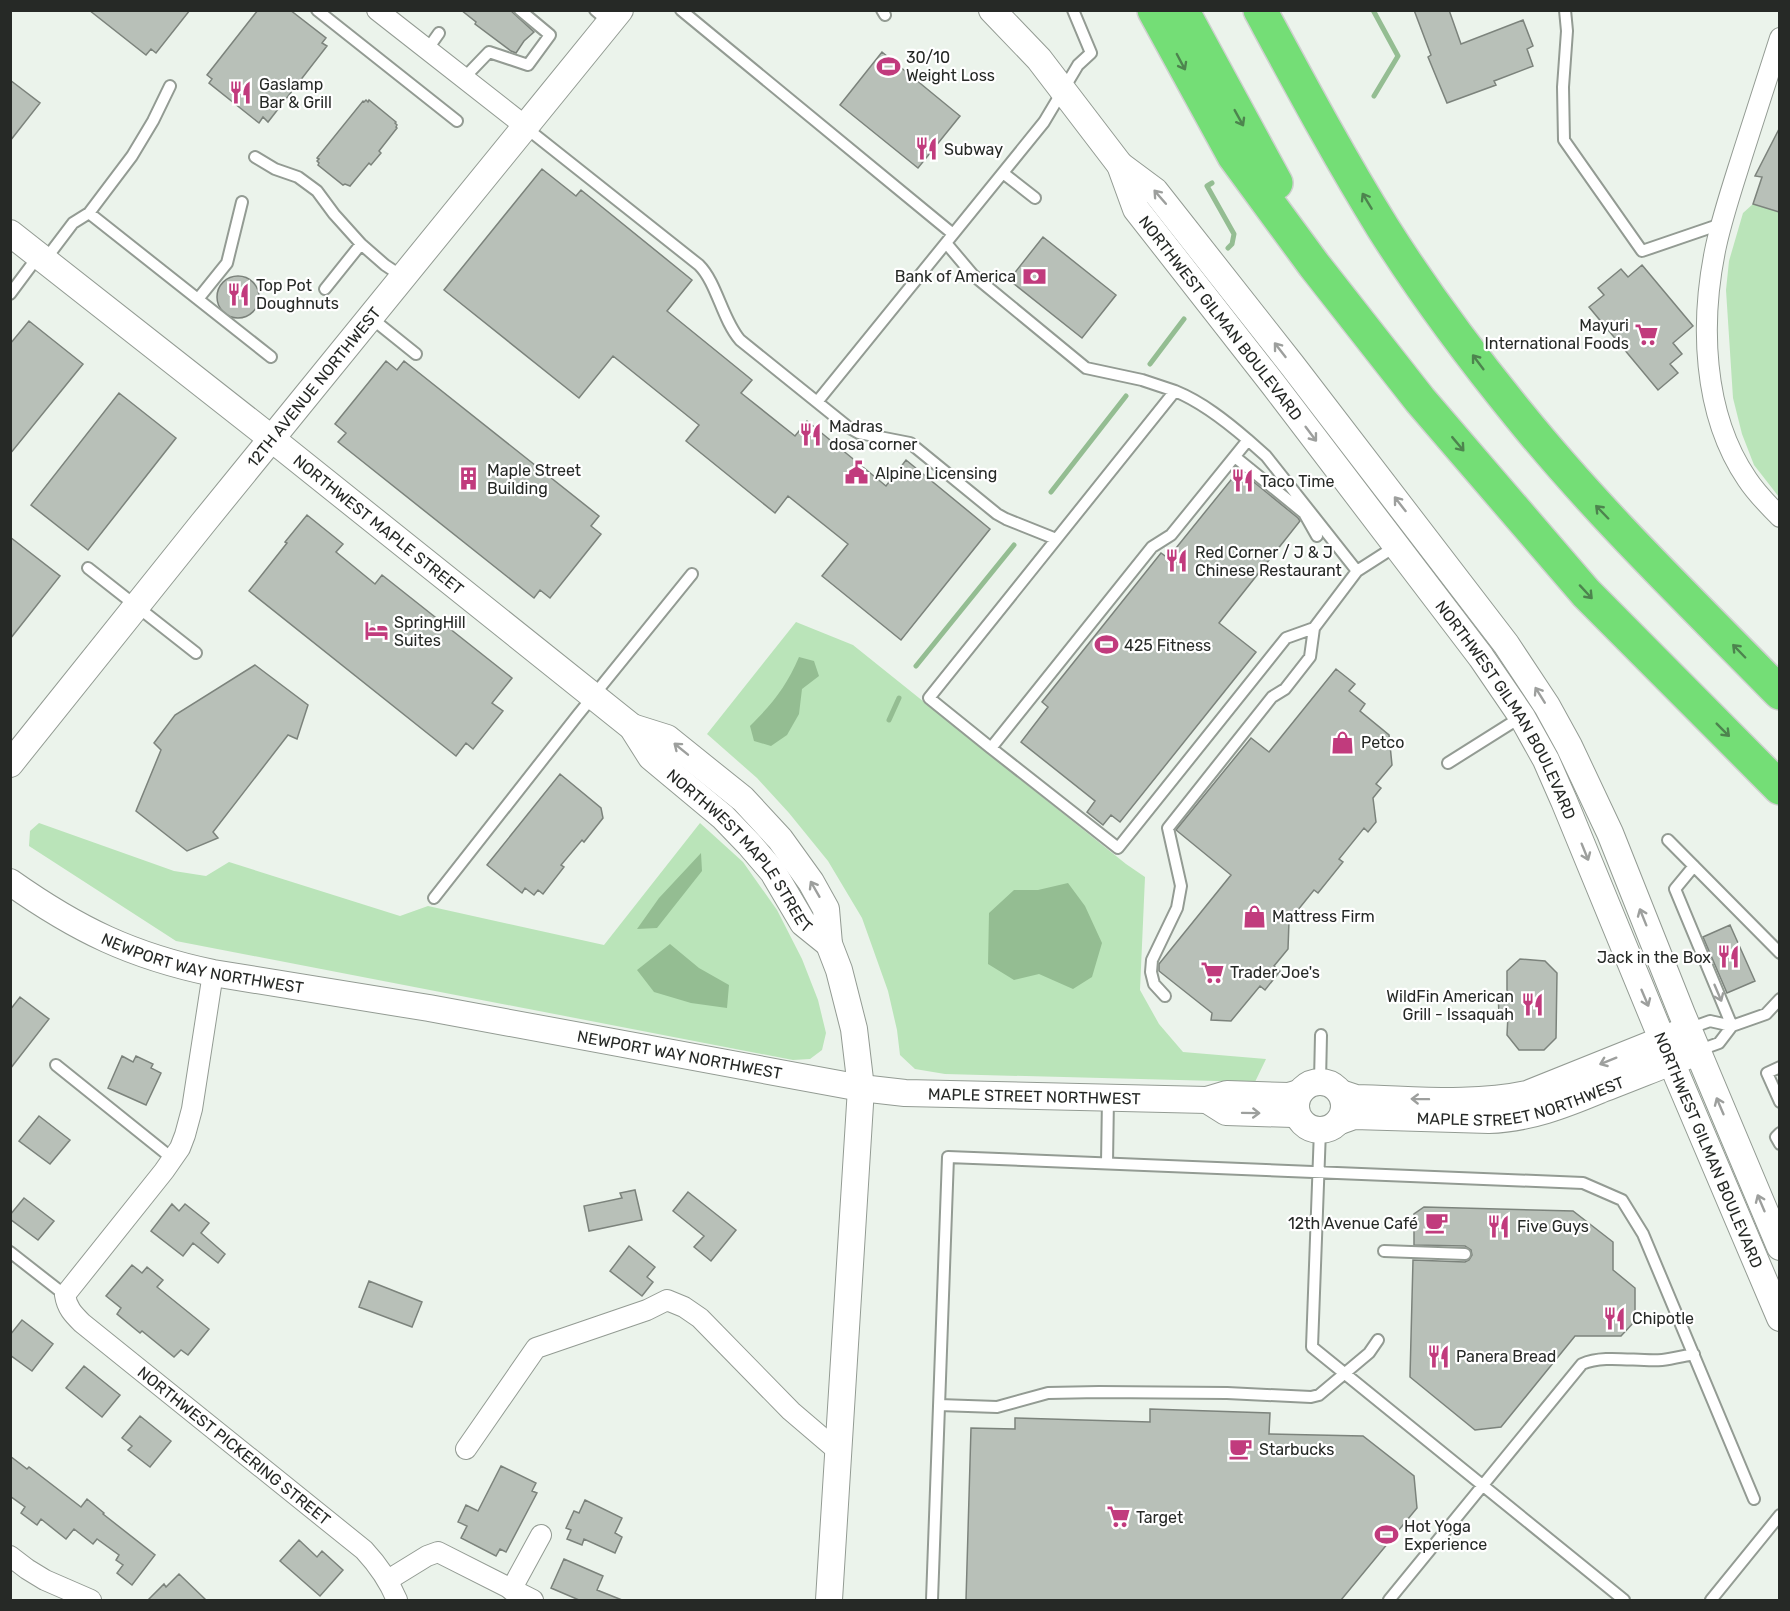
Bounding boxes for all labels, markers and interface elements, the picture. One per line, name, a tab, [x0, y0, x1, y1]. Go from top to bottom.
place label: 30/10 Weight Loss	[906, 48, 995, 85]
sports icon: 30/10 Weight Loss	[875, 53, 901, 79]
one-way arrow	[1175, 53, 1187, 70]
place label: Gaslamp Bar & Grill	[259, 75, 332, 112]
restaurant icon: Gaslamp Bar & Grill	[228, 80, 254, 106]
one-way arrow	[1234, 108, 1245, 126]
restaurant icon: Subway	[913, 136, 939, 162]
place label: Subway	[944, 140, 1003, 159]
one-way arrow	[1153, 189, 1166, 205]
one-way arrow	[1361, 193, 1373, 210]
street label: NORTHWEST GILMAN BOULEVARD	[1135, 212, 1306, 424]
bank icon: Bank of America	[1021, 263, 1047, 289]
place label: Bank of America	[895, 267, 1016, 286]
place label: Top Pot Doughnuts	[256, 276, 339, 313]
restaurant icon: Top Pot Doughnuts	[225, 281, 251, 307]
street label: 12TH AVENUE NORTHWEST	[243, 303, 385, 471]
place label: Mayuri International Foods	[1484, 316, 1629, 353]
supermarket icon: Mayuri International Foods	[1634, 321, 1660, 347]
one-way arrow	[1274, 342, 1287, 358]
one-way arrow	[1472, 354, 1484, 370]
place label: Madras dosa corner	[829, 417, 917, 454]
restaurant icon: Madras dosa corner	[798, 422, 824, 448]
one-way arrow	[1305, 425, 1317, 441]
one-way arrow	[1451, 436, 1465, 451]
street label: NORTHWEST MAPLE STREET	[289, 451, 467, 599]
public building icon: Alpine Licensing	[844, 460, 870, 486]
place label: Maple Street Building	[487, 461, 581, 498]
place label: Alpine Licensing	[875, 464, 997, 483]
building icon: Maple Street Building	[456, 466, 482, 492]
restaurant icon: Taco Time	[1229, 468, 1255, 494]
place label: Taco Time	[1260, 472, 1334, 491]
one-way arrow	[1393, 497, 1406, 513]
one-way arrow	[1595, 504, 1610, 519]
place label: Red Corner / J & J Chinese Restaurant	[1195, 543, 1342, 580]
restaurant icon: Red Corner / J & J Chinese Restaurant	[1164, 548, 1190, 574]
one-way arrow	[1579, 584, 1593, 599]
street label: NORTHWEST GILMAN BOULEVARD	[1431, 597, 1580, 822]
place label: SpringHill Suites	[394, 613, 466, 650]
hotel icon: SpringHill Suites	[363, 618, 389, 644]
sports icon: 425 Fitness	[1093, 632, 1119, 658]
place label: 425 Fitness	[1124, 636, 1211, 655]
one-way arrow	[1731, 644, 1746, 659]
one-way arrow	[1534, 687, 1546, 704]
one-way arrow	[1715, 723, 1730, 738]
shop icon: Petco	[1330, 729, 1356, 755]
place label: Petco	[1361, 733, 1404, 752]
one-way arrow	[673, 742, 689, 755]
street label: NORTHWEST MAPLE STREET	[663, 765, 816, 937]
one-way arrow	[1580, 842, 1591, 861]
one-way arrow	[808, 881, 820, 898]
shop icon: Mattress Firm	[1241, 903, 1267, 929]
place label: Mattress Firm	[1272, 907, 1375, 926]
one-way arrow	[1637, 908, 1648, 926]
street label: NEWPORT WAY NORTHWEST	[98, 929, 305, 998]
restaurant icon: Jack in the Box	[1716, 944, 1742, 970]
place label: Jack in the Box	[1597, 948, 1711, 967]
supermarket icon: Trader Joe's	[1199, 959, 1225, 985]
place label: Trader Joe's	[1230, 963, 1320, 982]
one-way arrow	[1713, 983, 1724, 1002]
place label: WildFin American Grill - Issaquah	[1386, 987, 1514, 1024]
one-way arrow	[1640, 988, 1651, 1007]
restaurant icon: WildFin American Grill - Issaquah	[1519, 992, 1545, 1018]
street label: NEWPORT WAY NORTHWEST	[576, 1027, 784, 1083]
street label: NORTHWEST GILMAN BOULEVARD	[1650, 1029, 1767, 1271]
one-way arrow	[1599, 1056, 1618, 1067]
street label: MAPLE STREET NORTHWEST	[1416, 1073, 1627, 1130]
street label: MAPLE STREET NORTHWEST	[928, 1085, 1141, 1108]
one-way arrow	[1410, 1093, 1430, 1105]
one-way arrow	[1714, 1097, 1725, 1115]
one-way arrow	[1240, 1107, 1260, 1119]
one-way arrow	[1755, 1195, 1766, 1213]
cafe icon: 12th Avenue Café	[1423, 1210, 1449, 1236]
restaurant icon: Five Guys	[1486, 1213, 1512, 1239]
place label: 12th Avenue Café	[1288, 1214, 1418, 1233]
place label: Five Guys	[1517, 1217, 1589, 1236]
restaurant icon: Chipotle	[1601, 1305, 1627, 1331]
place label: Chipotle	[1632, 1309, 1694, 1328]
restaurant icon: Panera Bread	[1425, 1343, 1451, 1369]
place label: Panera Bread	[1456, 1347, 1556, 1366]
street label: NORTHWEST PICKERING STREET	[134, 1363, 334, 1529]
cafe icon: Starbucks	[1228, 1436, 1254, 1462]
place label: Starbucks	[1259, 1440, 1334, 1459]
supermarket icon: Target	[1105, 1504, 1131, 1530]
place label: Target	[1136, 1508, 1183, 1527]
place label: Hot Yoga Experience	[1404, 1517, 1487, 1554]
sports icon: Hot Yoga Experience	[1373, 1522, 1399, 1548]

